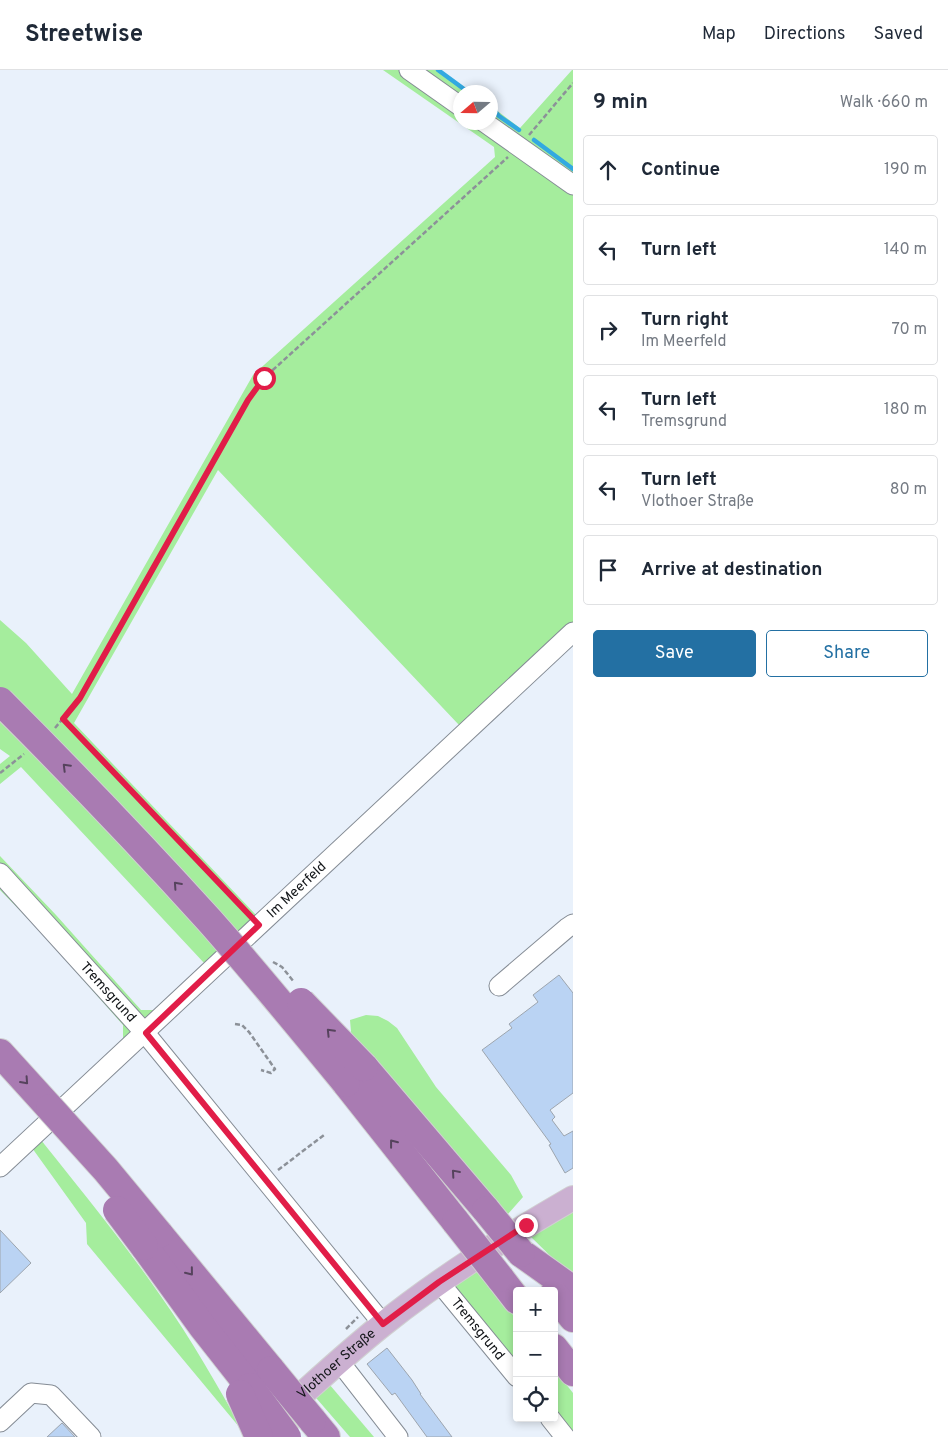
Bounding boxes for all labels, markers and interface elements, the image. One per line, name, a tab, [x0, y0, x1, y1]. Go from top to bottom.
text: Streetwise	[25, 20, 143, 50]
text: Map	[702, 23, 736, 46]
text: Directions	[764, 23, 846, 46]
text: Saved	[874, 23, 923, 46]
north arrow	[453, 85, 498, 130]
text: 9 min	[593, 89, 648, 116]
text: Walk · 660 m	[840, 93, 928, 113]
icon: ahead	[594, 156, 622, 184]
text: Continue	[641, 158, 720, 182]
text: 190 m	[884, 160, 927, 180]
icon: left	[594, 236, 622, 264]
text: Turn left	[641, 238, 717, 262]
text: 140 m	[884, 240, 927, 260]
text: Turn right	[641, 308, 729, 332]
icon: right	[594, 316, 622, 344]
text: 70 m	[892, 320, 927, 340]
text: Im Meerfeld	[641, 332, 726, 352]
route start	[253, 367, 276, 390]
text: Turn left	[641, 388, 717, 412]
icon: left	[594, 396, 622, 424]
text: 180 m	[884, 400, 927, 420]
text: Tremsgrund	[641, 412, 727, 432]
text: Turn left	[641, 468, 717, 492]
icon: left	[594, 476, 622, 504]
text: 80 m	[890, 480, 927, 500]
text: Vlothoer Straße	[641, 492, 754, 512]
icon: arrive	[594, 556, 622, 584]
text: Arrive at destination	[641, 558, 822, 582]
button: Save	[593, 630, 756, 677]
button: Share	[766, 630, 928, 677]
one-way arrow	[63, 764, 72, 773]
street label: Im Meerfeld	[264, 858, 330, 922]
one-way arrow	[174, 882, 183, 891]
street label: Tremsgrund	[77, 959, 140, 1026]
one-way arrow	[327, 1029, 336, 1038]
one-way arrow	[19, 1075, 28, 1084]
one-way arrow	[390, 1139, 399, 1149]
one-way arrow	[452, 1170, 460, 1179]
route end	[515, 1214, 538, 1237]
one-way arrow	[185, 1266, 193, 1275]
map controls	[513, 1287, 558, 1422]
button: +	[513, 1287, 558, 1332]
street label: Tremsgrund	[447, 1295, 508, 1364]
street label: Vlothoer Straße	[294, 1325, 379, 1403]
button: −	[513, 1332, 558, 1377]
button: locate	[513, 1377, 558, 1422]

